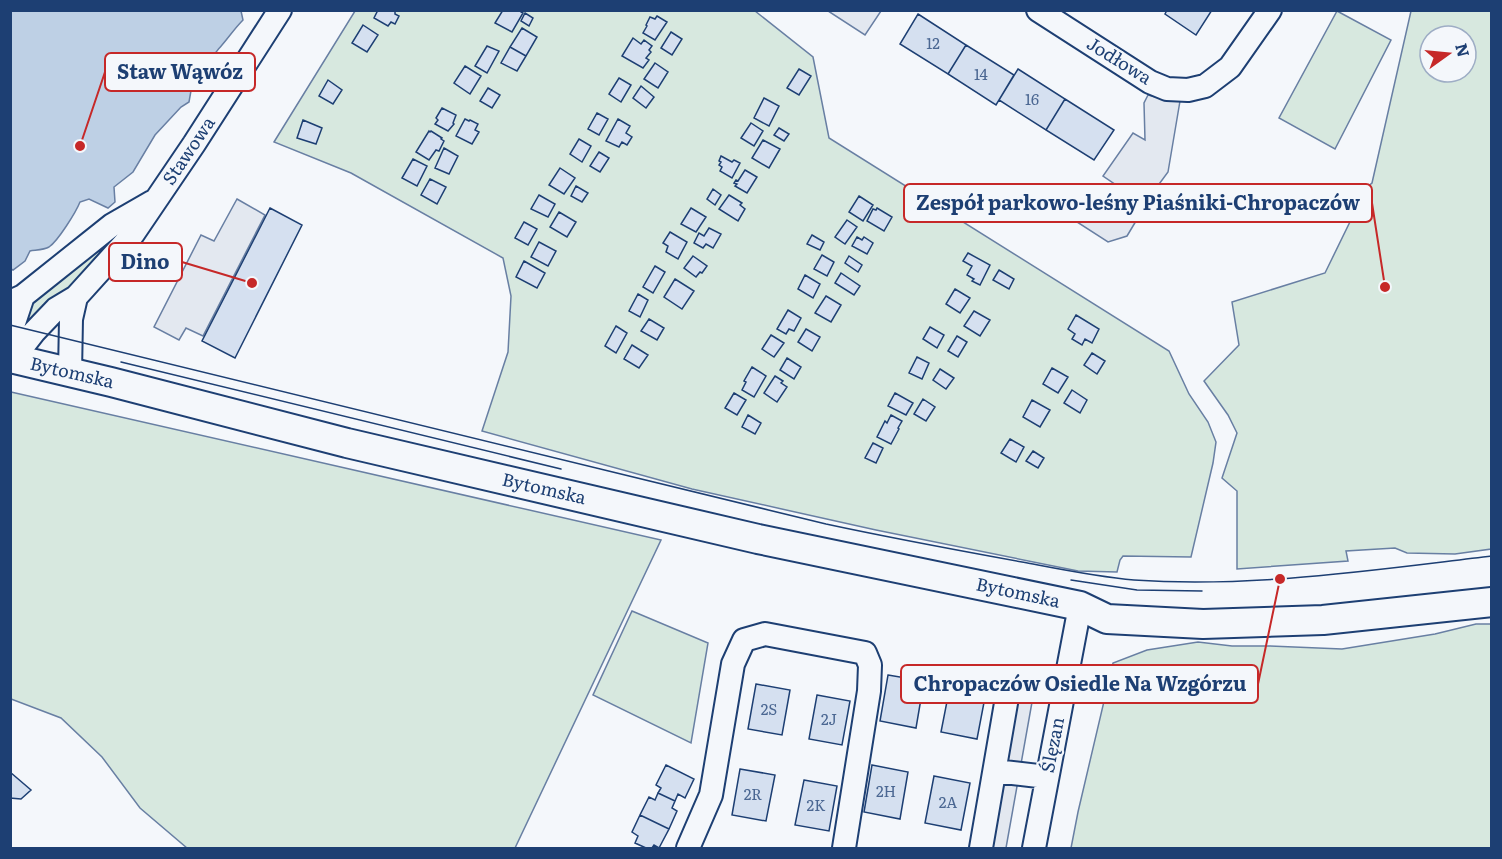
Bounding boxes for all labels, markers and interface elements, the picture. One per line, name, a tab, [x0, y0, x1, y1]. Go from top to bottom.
north arrow	[1418, 24, 1478, 84]
street label: Jodłowa	[1082, 29, 1158, 90]
house number: 12	[926, 31, 940, 54]
text: N	[1450, 40, 1477, 59]
callout: Staw Wąwóz	[105, 53, 255, 91]
text: Staw Wąwóz	[117, 55, 243, 85]
house number: 14	[974, 62, 988, 85]
house number: 16	[1025, 87, 1039, 110]
street label: Stawowa	[155, 110, 221, 190]
callout: Zespół parkowo-leśny Piaśniki-Chropaczów	[904, 184, 1372, 222]
text: Zespół parkowo-leśny Piaśniki-Chropaczów	[916, 186, 1360, 216]
callout: Dino	[109, 243, 182, 281]
text: Dino	[120, 245, 170, 275]
street label: Bytomska	[28, 349, 117, 394]
street label: Bytomska	[500, 465, 589, 510]
street label: Bytomska	[974, 569, 1063, 614]
callout: Chropaczów Osiedle Na Wzgórzu	[901, 665, 1258, 703]
text: Chropaczów Osiedle Na Wzgórzu	[914, 667, 1246, 697]
house number: 2S	[761, 697, 777, 720]
house number: 2J	[821, 707, 837, 730]
street label: Ślęzan	[1033, 715, 1070, 775]
house number: 2H	[876, 779, 896, 802]
house number: 2R	[744, 782, 762, 805]
house number: 2A	[939, 790, 957, 813]
house number: 2K	[807, 793, 826, 816]

